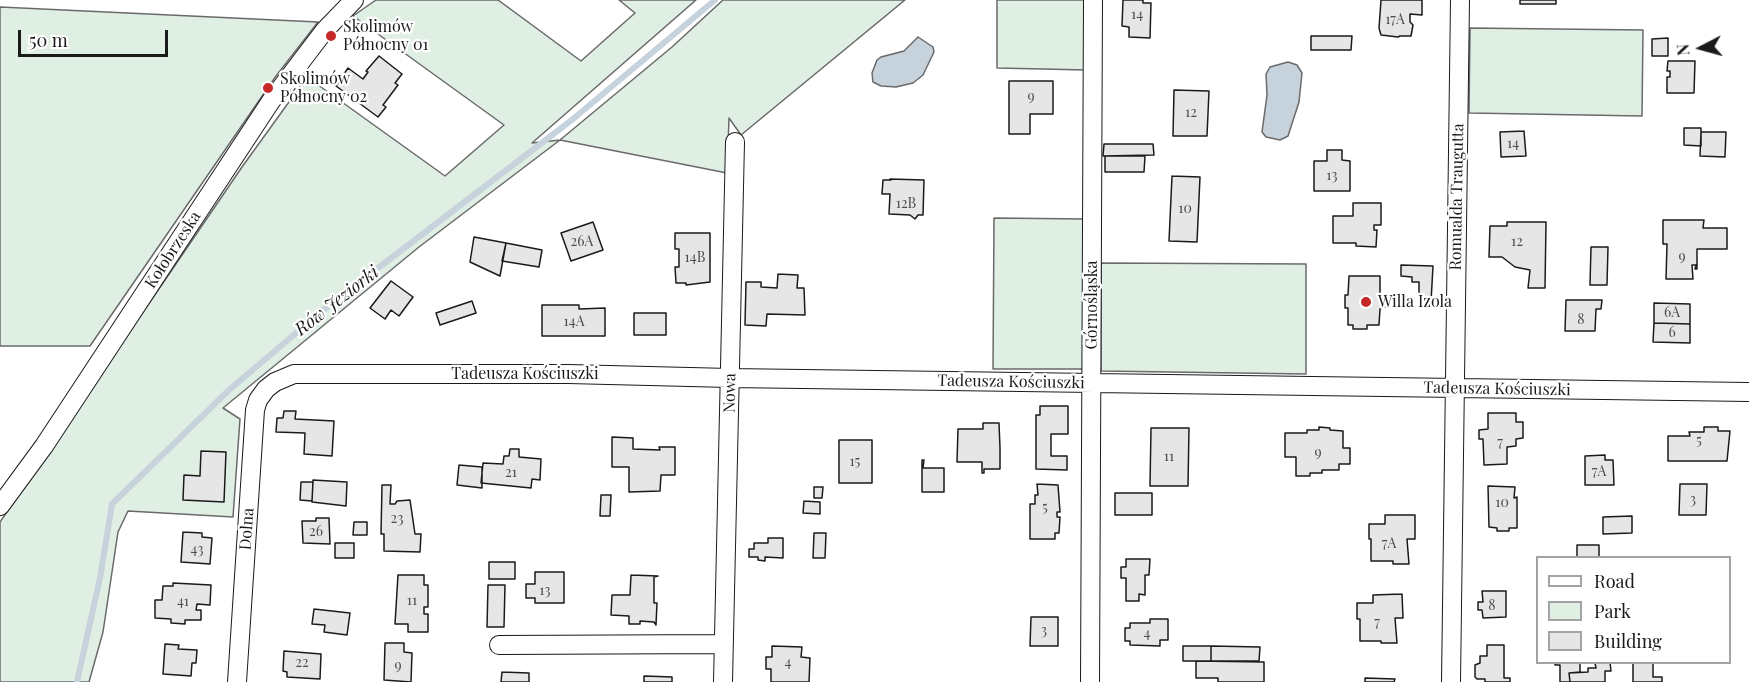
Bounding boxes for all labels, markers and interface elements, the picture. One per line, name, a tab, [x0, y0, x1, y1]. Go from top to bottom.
house number: 14	[1131, 7, 1143, 23]
house number: 17A	[1385, 12, 1405, 28]
place label: Skolimów Północny 01	[343, 17, 428, 55]
scale bar	[21, 18, 171, 56]
north arrow	[1671, 18, 1731, 78]
text: 50 m	[29, 28, 68, 52]
marker: Skolimów Północny 01	[324, 29, 338, 43]
text: N	[1672, 43, 1694, 57]
place label: Skolimów Północny 02	[280, 69, 367, 107]
marker: Skolimów Północny 02	[261, 81, 275, 95]
house number: 9	[1027, 89, 1035, 105]
house number: 12	[1185, 105, 1197, 121]
street label: Romualda Traugutta	[1446, 123, 1468, 271]
house number: 14	[1507, 136, 1519, 152]
house number: 13	[1326, 168, 1338, 184]
house number: 12B	[896, 196, 916, 212]
house number: 10	[1178, 201, 1192, 217]
street label: Kołobrzeska	[141, 208, 205, 292]
house number: 26A	[571, 234, 593, 250]
house number: 12	[1511, 234, 1523, 250]
house number: 9	[1678, 249, 1686, 265]
house number: 14B	[685, 250, 705, 266]
street label: Górnośląska	[1082, 261, 1102, 349]
water label: Rów Jeziorki	[291, 262, 383, 340]
place label: Willa Izola	[1378, 292, 1452, 312]
marker: Willa Izola	[1359, 295, 1373, 309]
house number: 6A	[1664, 305, 1680, 321]
house number: 8	[1577, 312, 1585, 328]
house number: 14A	[564, 314, 584, 330]
house number: 6	[1668, 325, 1676, 341]
street label: Tadeusza Kościuszki	[451, 364, 599, 384]
street label: Tadeusza Kościuszki	[937, 371, 1085, 393]
street label: Nowa	[720, 373, 740, 413]
street label: Tadeusza Kościuszki	[1423, 378, 1571, 400]
house number: 5	[1696, 433, 1702, 449]
house number: 7	[1497, 435, 1503, 451]
house number: 9	[1314, 445, 1322, 461]
house number: 11	[1164, 449, 1174, 465]
house number: 15	[850, 454, 860, 470]
house number: 7A	[1592, 464, 1606, 480]
house number: 21	[505, 465, 517, 481]
house number: 3	[1690, 492, 1696, 508]
house number: 10	[1495, 495, 1509, 511]
house number: 5	[1042, 500, 1048, 516]
street label: Dolna	[236, 507, 258, 551]
house number: 23	[390, 511, 404, 527]
house number: 26	[309, 524, 323, 540]
house number: 7A	[1382, 536, 1396, 552]
house number: 43	[191, 542, 203, 558]
legend	[1536, 556, 1731, 664]
text: Road	[1594, 569, 1635, 593]
house number: 13	[539, 583, 551, 599]
house number: 11	[407, 593, 417, 609]
house number: 41	[177, 594, 189, 610]
house number: 8	[1488, 598, 1496, 614]
text: Park	[1594, 599, 1631, 623]
house number: 7	[1374, 615, 1380, 631]
house number: 3	[1041, 623, 1047, 639]
house number: 4	[1144, 626, 1150, 642]
text: Building	[1594, 629, 1662, 653]
house number: 22	[295, 655, 309, 671]
house number: 4	[785, 655, 791, 671]
house number: 9	[394, 658, 402, 674]

